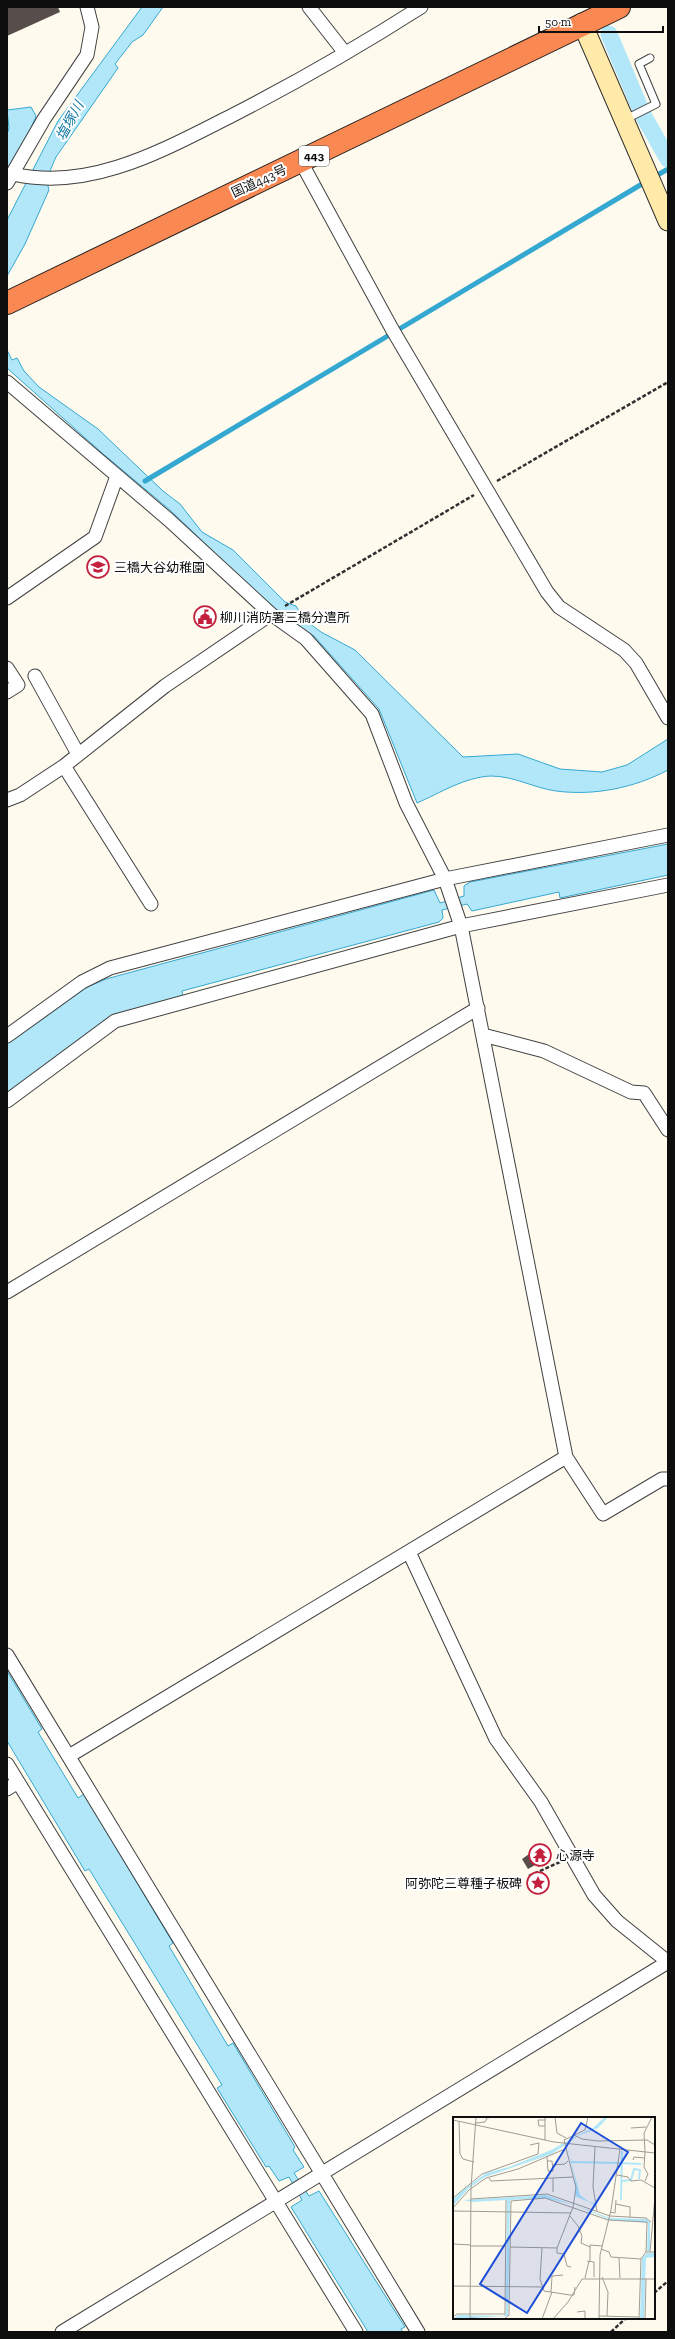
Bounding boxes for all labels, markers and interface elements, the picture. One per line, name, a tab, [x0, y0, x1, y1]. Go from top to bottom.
scale bar	[539, 8, 663, 34]
text: 50 m	[545, 15, 572, 29]
water label: 塩塚川	[52, 97, 89, 143]
road number: 443	[299, 146, 329, 166]
street label: 国道443号	[229, 162, 289, 200]
school or university icon: 三橋大谷幼稚園	[85, 554, 111, 580]
place label: 三橋大谷幼稚園	[114, 560, 205, 575]
public building icon: 柳川消防署三橋分遣所	[192, 604, 218, 630]
place label: 柳川消防署三橋分遣所	[220, 610, 350, 625]
temple icon: 心源寺	[527, 1842, 553, 1868]
place label: 心源寺	[556, 1848, 595, 1863]
place icon: 阿弥陀三尊種子板碑	[525, 1870, 551, 1896]
place label: 阿弥陀三尊種子板碑	[405, 1876, 522, 1891]
inset map	[453, 2117, 655, 2319]

